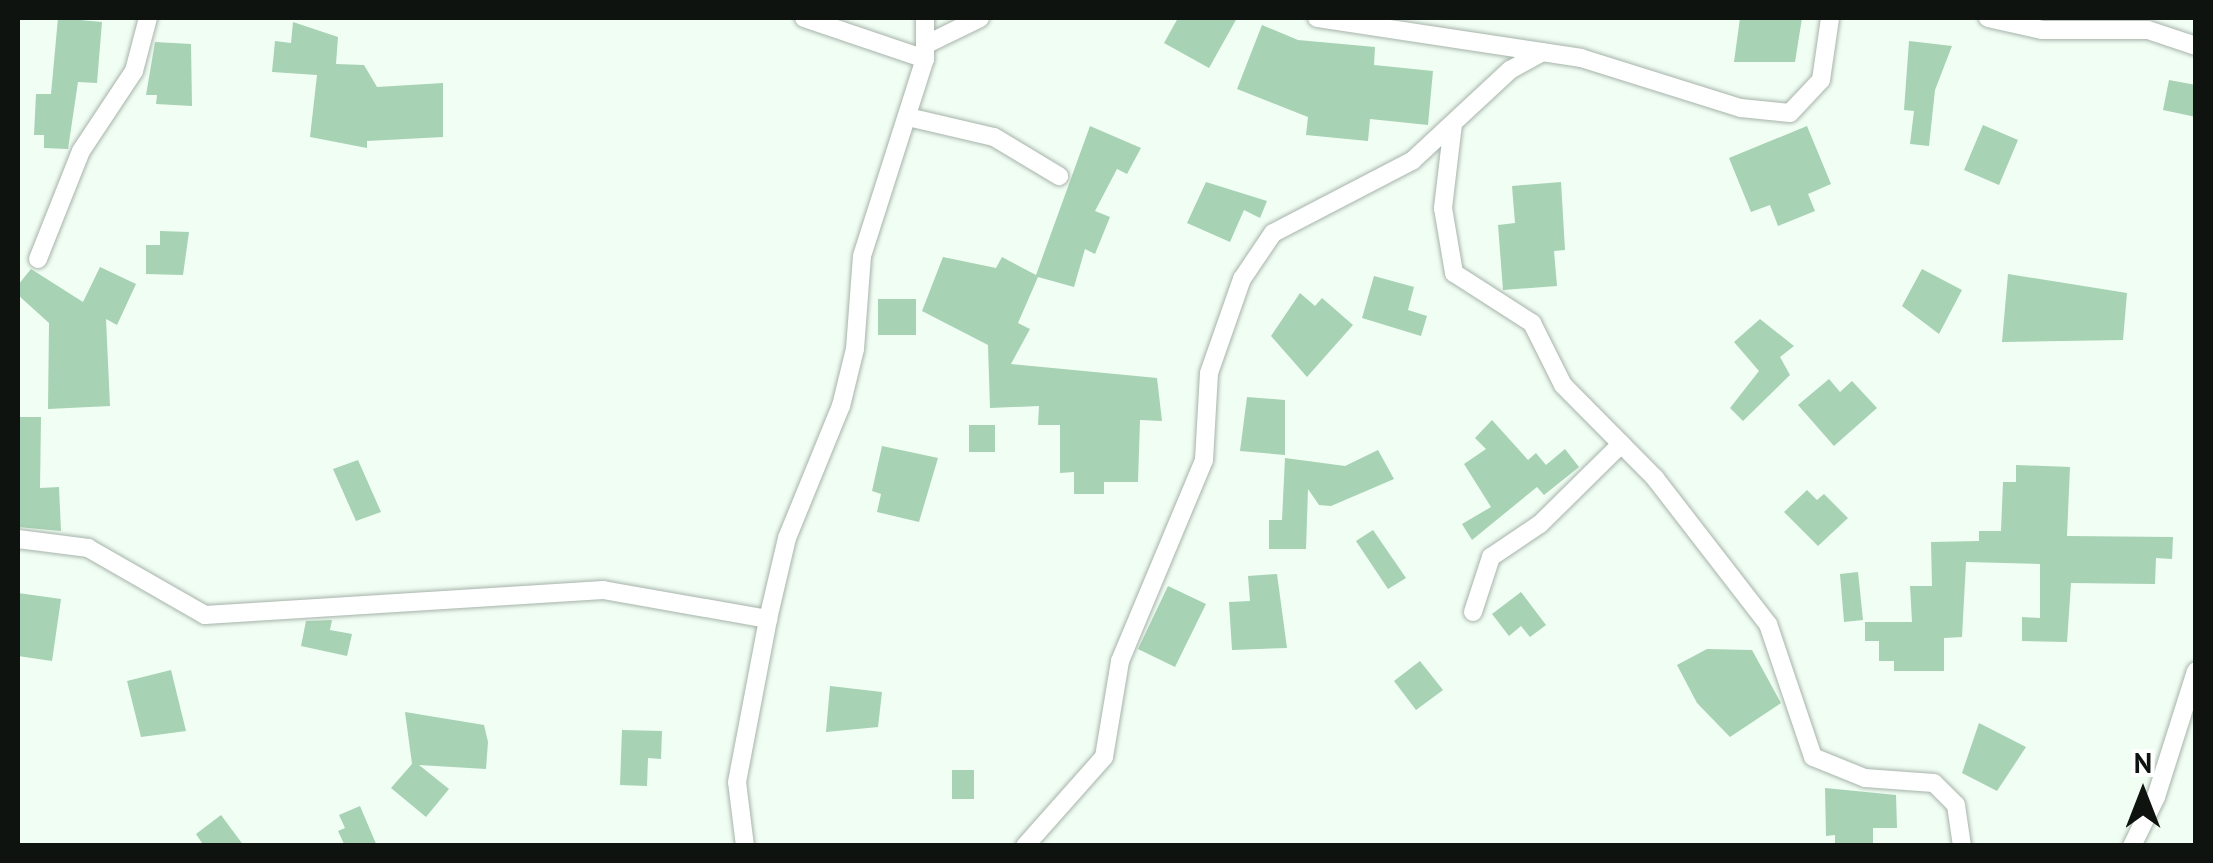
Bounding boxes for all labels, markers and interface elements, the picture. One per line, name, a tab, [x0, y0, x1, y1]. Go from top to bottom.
north arrow	[2093, 743, 2193, 843]
text: N	[2134, 744, 2152, 781]

